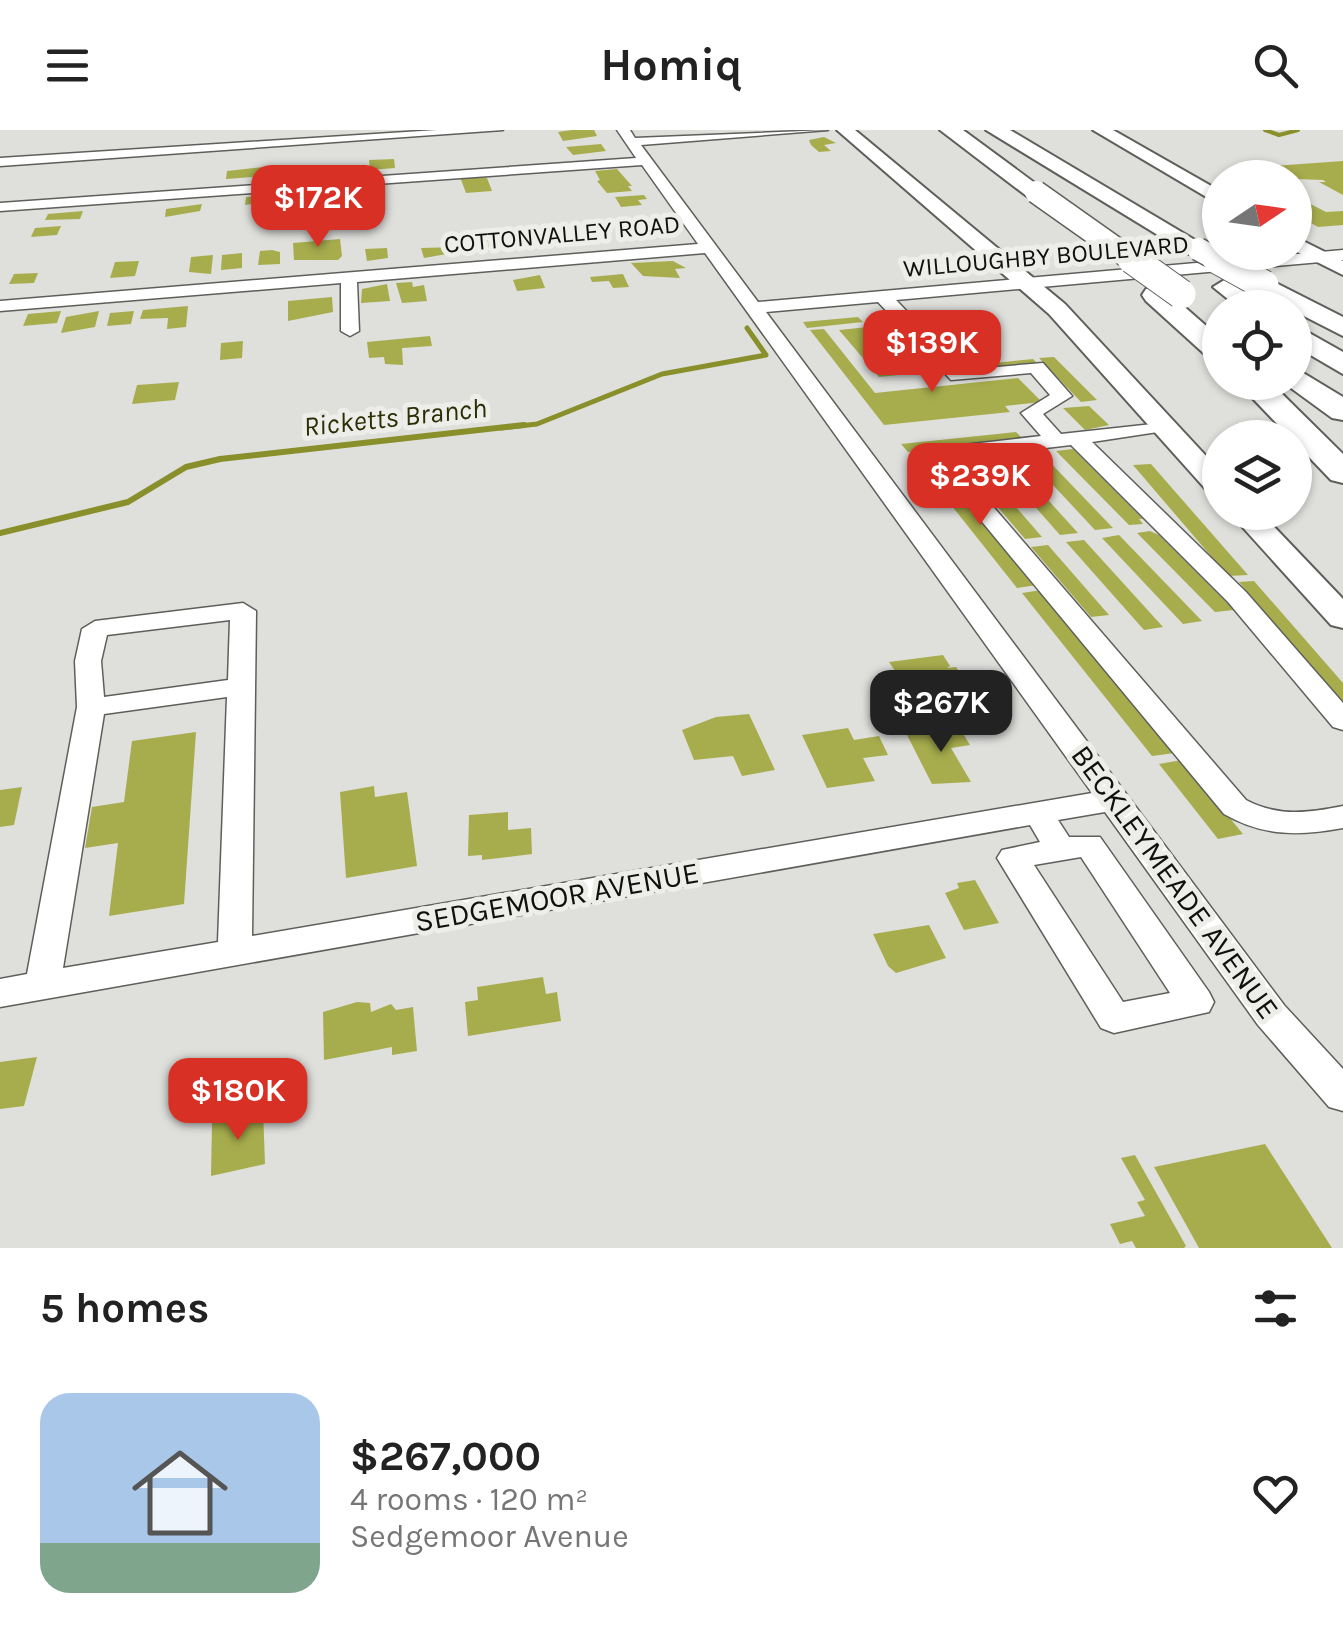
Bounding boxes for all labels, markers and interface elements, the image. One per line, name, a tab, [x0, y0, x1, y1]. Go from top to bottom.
icon: menu	[40, 38, 95, 93]
icon: search	[1248, 38, 1303, 93]
text: Homiq	[600, 39, 743, 91]
north arrow	[1202, 160, 1312, 270]
map controls	[1202, 160, 1312, 530]
pin: $172K	[248, 165, 388, 250]
text: $172K	[273, 179, 363, 216]
street label: COTTONVALLEY ROAD	[443, 209, 681, 259]
street label: WILLOUGHBY BOULEVARD	[902, 229, 1190, 283]
button: locate	[1202, 290, 1312, 400]
pin: $139K	[862, 310, 1002, 395]
text: $139K	[885, 324, 979, 361]
water label: Ricketts Branch	[302, 391, 488, 443]
button: layers	[1202, 420, 1312, 530]
pin: $239K	[910, 443, 1050, 528]
text: $239K	[929, 457, 1031, 494]
pin: $267K	[871, 670, 1011, 755]
text: $267K	[892, 684, 990, 721]
street label: BECKLEYMEADE AVENUE	[1063, 738, 1287, 1026]
street label: SEDGEMOOR AVENUE	[412, 854, 702, 940]
pin: $180K	[168, 1058, 308, 1143]
text: $180K	[190, 1072, 286, 1109]
icon: filters	[1248, 1281, 1303, 1336]
text: 5 homes	[40, 1283, 209, 1333]
text: $267,000	[350, 1431, 541, 1481]
icon: home	[120, 1433, 240, 1553]
icon: heart	[1248, 1466, 1303, 1521]
text: 4 rooms · 120 m²	[350, 1481, 588, 1518]
text: Sedgemoor Avenue	[350, 1518, 629, 1555]

